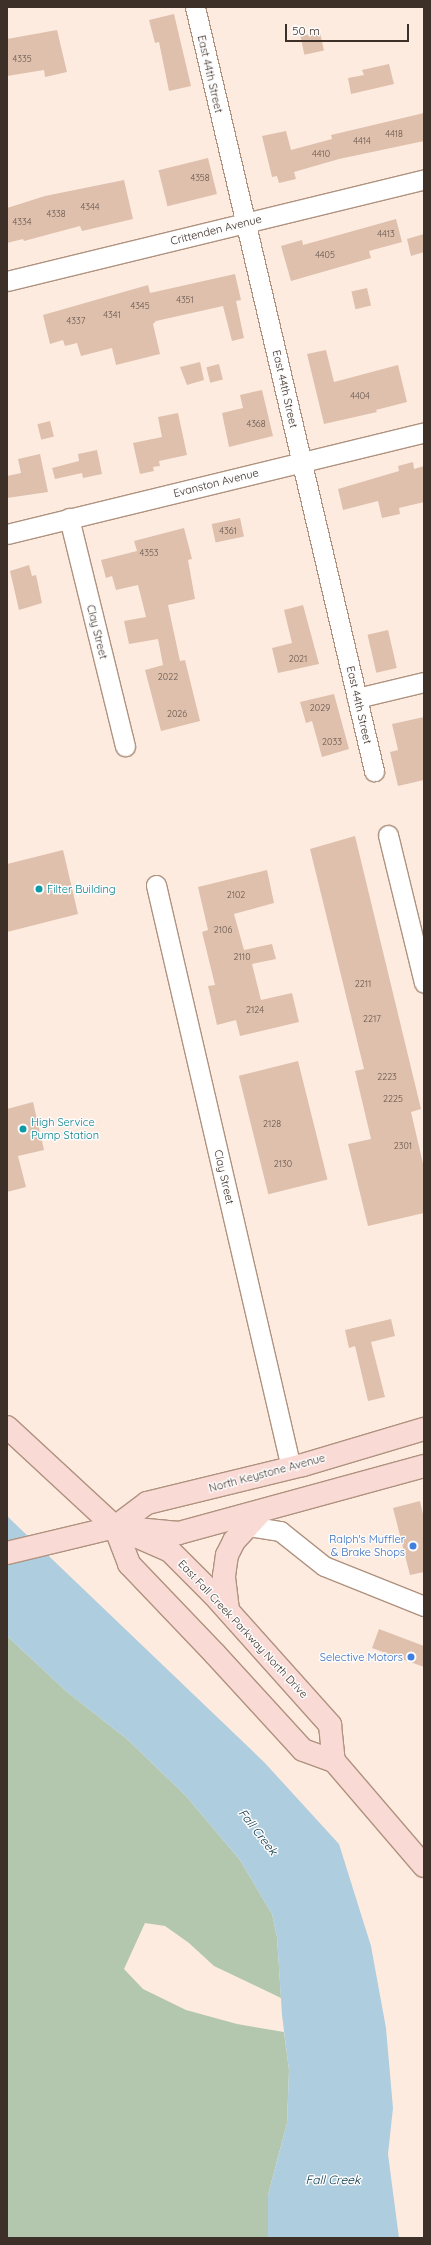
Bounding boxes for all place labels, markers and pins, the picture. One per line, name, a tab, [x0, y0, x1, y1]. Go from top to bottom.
place label: Filter Building	[47, 882, 116, 896]
marker: Filter Building	[34, 884, 44, 894]
place label: High Service Pump Station	[31, 1116, 99, 1142]
marker: High Service Pump Station	[18, 1124, 28, 1134]
place label: Ralph's Muffler & Brake Shops	[329, 1533, 405, 1559]
marker: Ralph's Muffler & Brake Shops	[408, 1541, 418, 1551]
place label: Selective Motors	[320, 1650, 403, 1664]
marker: Selective Motors	[406, 1652, 416, 1662]

